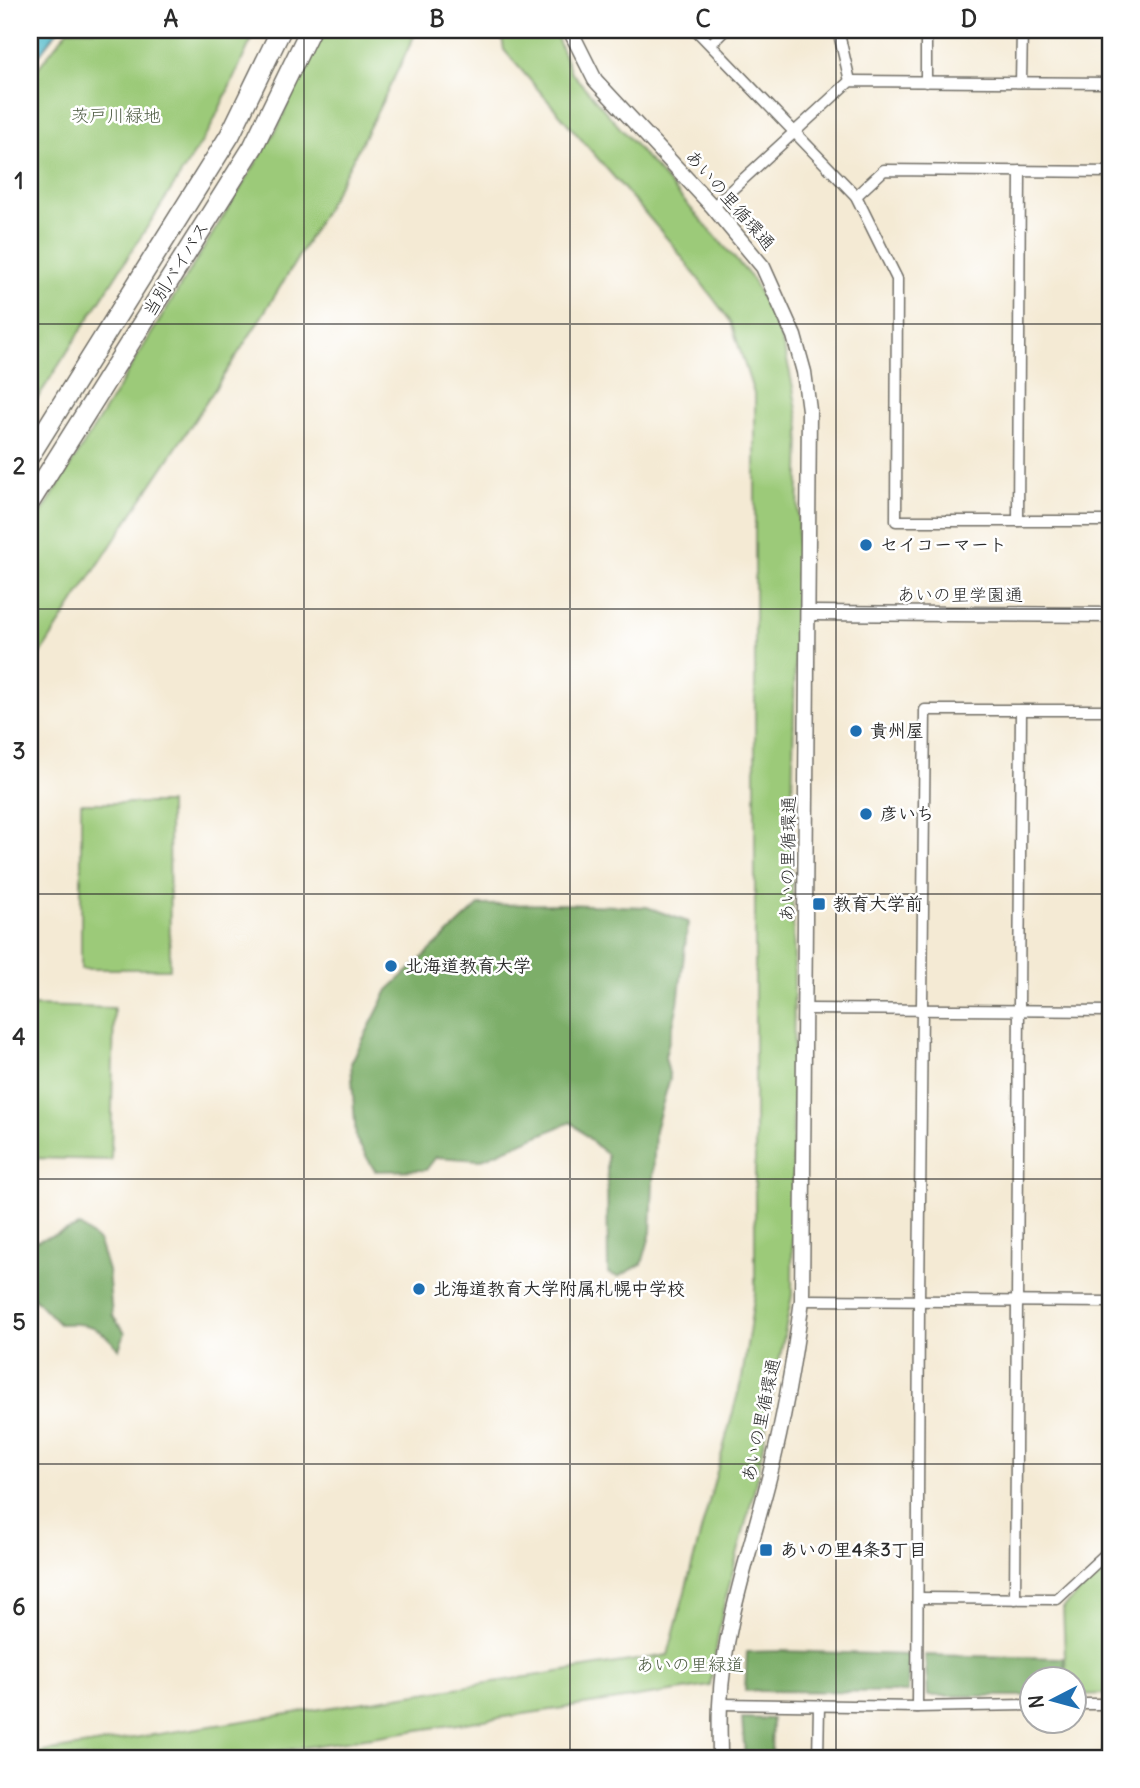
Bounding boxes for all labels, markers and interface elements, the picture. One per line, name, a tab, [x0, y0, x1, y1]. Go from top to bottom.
text: A	[164, 4, 179, 33]
text: B	[429, 4, 445, 33]
text: C	[695, 4, 711, 33]
text: D	[961, 4, 977, 33]
park label: 茨戸川緑地	[71, 104, 161, 127]
street label: あいの里循環通	[680, 145, 780, 255]
text: 1	[14, 166, 24, 195]
street label: 当別バイパス	[137, 217, 214, 320]
text: 2	[13, 451, 26, 480]
place label: セイコーマート	[880, 533, 1007, 556]
marker: セイコーマート	[858, 537, 874, 553]
street label: あいの里学園通	[897, 583, 1023, 606]
place label: 貴州屋	[870, 719, 924, 742]
marker: 貴州屋	[848, 723, 864, 739]
text: 3	[12, 736, 26, 765]
street label: あいの里循環通	[775, 796, 800, 922]
place label: 彦いち	[880, 802, 934, 825]
marker: 彦いち	[858, 806, 874, 822]
place label: 教育大学前	[833, 892, 923, 915]
marker: 教育大学前	[811, 896, 827, 912]
place label: 北海道教育大学	[405, 954, 531, 977]
marker: 北海道教育大学	[383, 958, 399, 974]
text: 4	[12, 1022, 26, 1051]
place label: 北海道教育大学附属札幌中学校	[433, 1277, 685, 1300]
marker: 北海道教育大学附属札幌中学校	[411, 1281, 427, 1297]
text: 5	[12, 1307, 26, 1336]
street label: あいの里循環通	[736, 1356, 785, 1484]
place label: あいの里4条3丁目	[780, 1538, 927, 1561]
marker: あいの里4条3丁目	[758, 1542, 774, 1558]
text: 6	[12, 1592, 26, 1621]
park label: あいの里緑道	[636, 1653, 744, 1676]
north arrow	[1018, 1666, 1088, 1736]
text: N	[1023, 1694, 1049, 1710]

